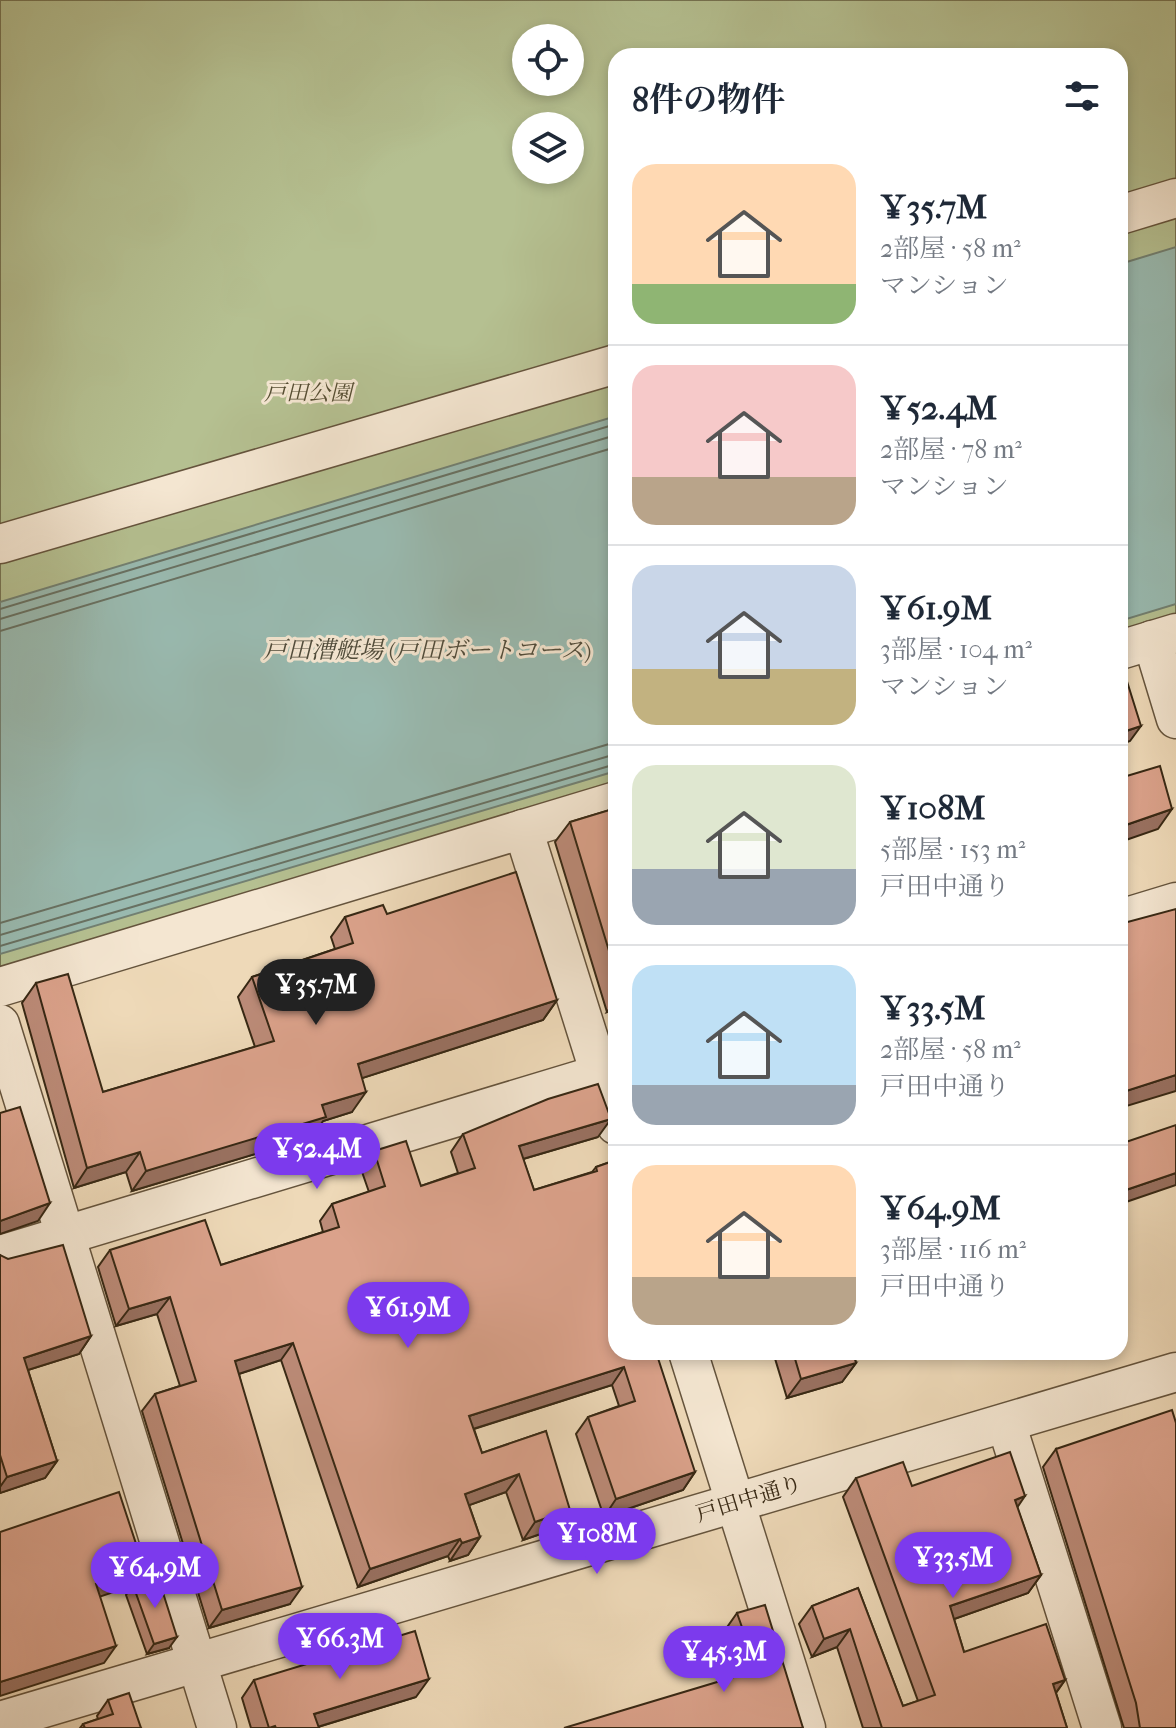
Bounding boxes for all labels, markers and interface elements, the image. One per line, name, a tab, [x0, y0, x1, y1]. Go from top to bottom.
map controls	[512, 24, 584, 184]
button: locate	[512, 24, 584, 96]
icon: filters	[1060, 74, 1104, 118]
text: 8件の物件	[632, 80, 785, 120]
button: layers	[512, 112, 584, 184]
text: ¥35.7M	[880, 187, 987, 227]
icon: home	[696, 196, 792, 292]
text: 2部屋 · 58 m²	[880, 233, 1021, 264]
text: マンション	[880, 270, 1009, 301]
park label: 戸田公園	[264, 380, 355, 406]
text: ¥52.4M	[880, 388, 997, 428]
icon: home	[696, 397, 792, 493]
text: 2部屋 · 78 m²	[880, 434, 1022, 465]
text: マンション	[880, 471, 1009, 502]
text: ¥61.9M	[880, 588, 992, 628]
icon: home	[696, 597, 792, 693]
text: 3部屋 · 104 m²	[880, 634, 1032, 665]
water label: 戸田漕艇場 (戸田ボートコース)	[263, 636, 591, 664]
text: マンション	[880, 671, 1009, 702]
text: ¥108M	[880, 788, 985, 828]
icon: home	[696, 797, 792, 893]
text: 5部屋 · 153 m²	[880, 834, 1025, 865]
text: 戸田中通り	[880, 871, 1010, 902]
pin: ¥35.7M	[251, 959, 381, 1027]
text: ¥35.7M	[275, 969, 357, 1000]
text: ¥33.5M	[880, 988, 985, 1028]
icon: home	[696, 997, 792, 1093]
text: 2部屋 · 58 m²	[880, 1034, 1021, 1065]
text: 戸田中通り	[880, 1071, 1010, 1102]
pin: ¥52.4M	[252, 1123, 382, 1191]
text: ¥52.4M	[272, 1133, 362, 1164]
text: ¥64.9M	[880, 1188, 1001, 1228]
icon: home	[696, 1197, 792, 1293]
text: 3部屋 · 116 m²	[880, 1234, 1026, 1265]
text: 戸田中通り	[880, 1271, 1010, 1302]
pin: ¥61.9M	[343, 1282, 473, 1350]
text: ¥61.9M	[365, 1292, 451, 1323]
street label: 戸田中通り	[693, 1470, 805, 1528]
pin: ¥108M	[541, 1508, 653, 1576]
text: ¥108M	[557, 1518, 637, 1549]
pin: ¥33.5M	[888, 1532, 1018, 1600]
pin: ¥64.9M	[90, 1542, 220, 1610]
text: ¥33.5M	[913, 1542, 993, 1573]
text: ¥64.9M	[109, 1552, 201, 1583]
pin: ¥66.3M	[275, 1613, 405, 1681]
text: ¥66.3M	[296, 1623, 384, 1654]
pin: ¥45.3M	[659, 1626, 789, 1694]
text: ¥45.3M	[681, 1636, 767, 1667]

